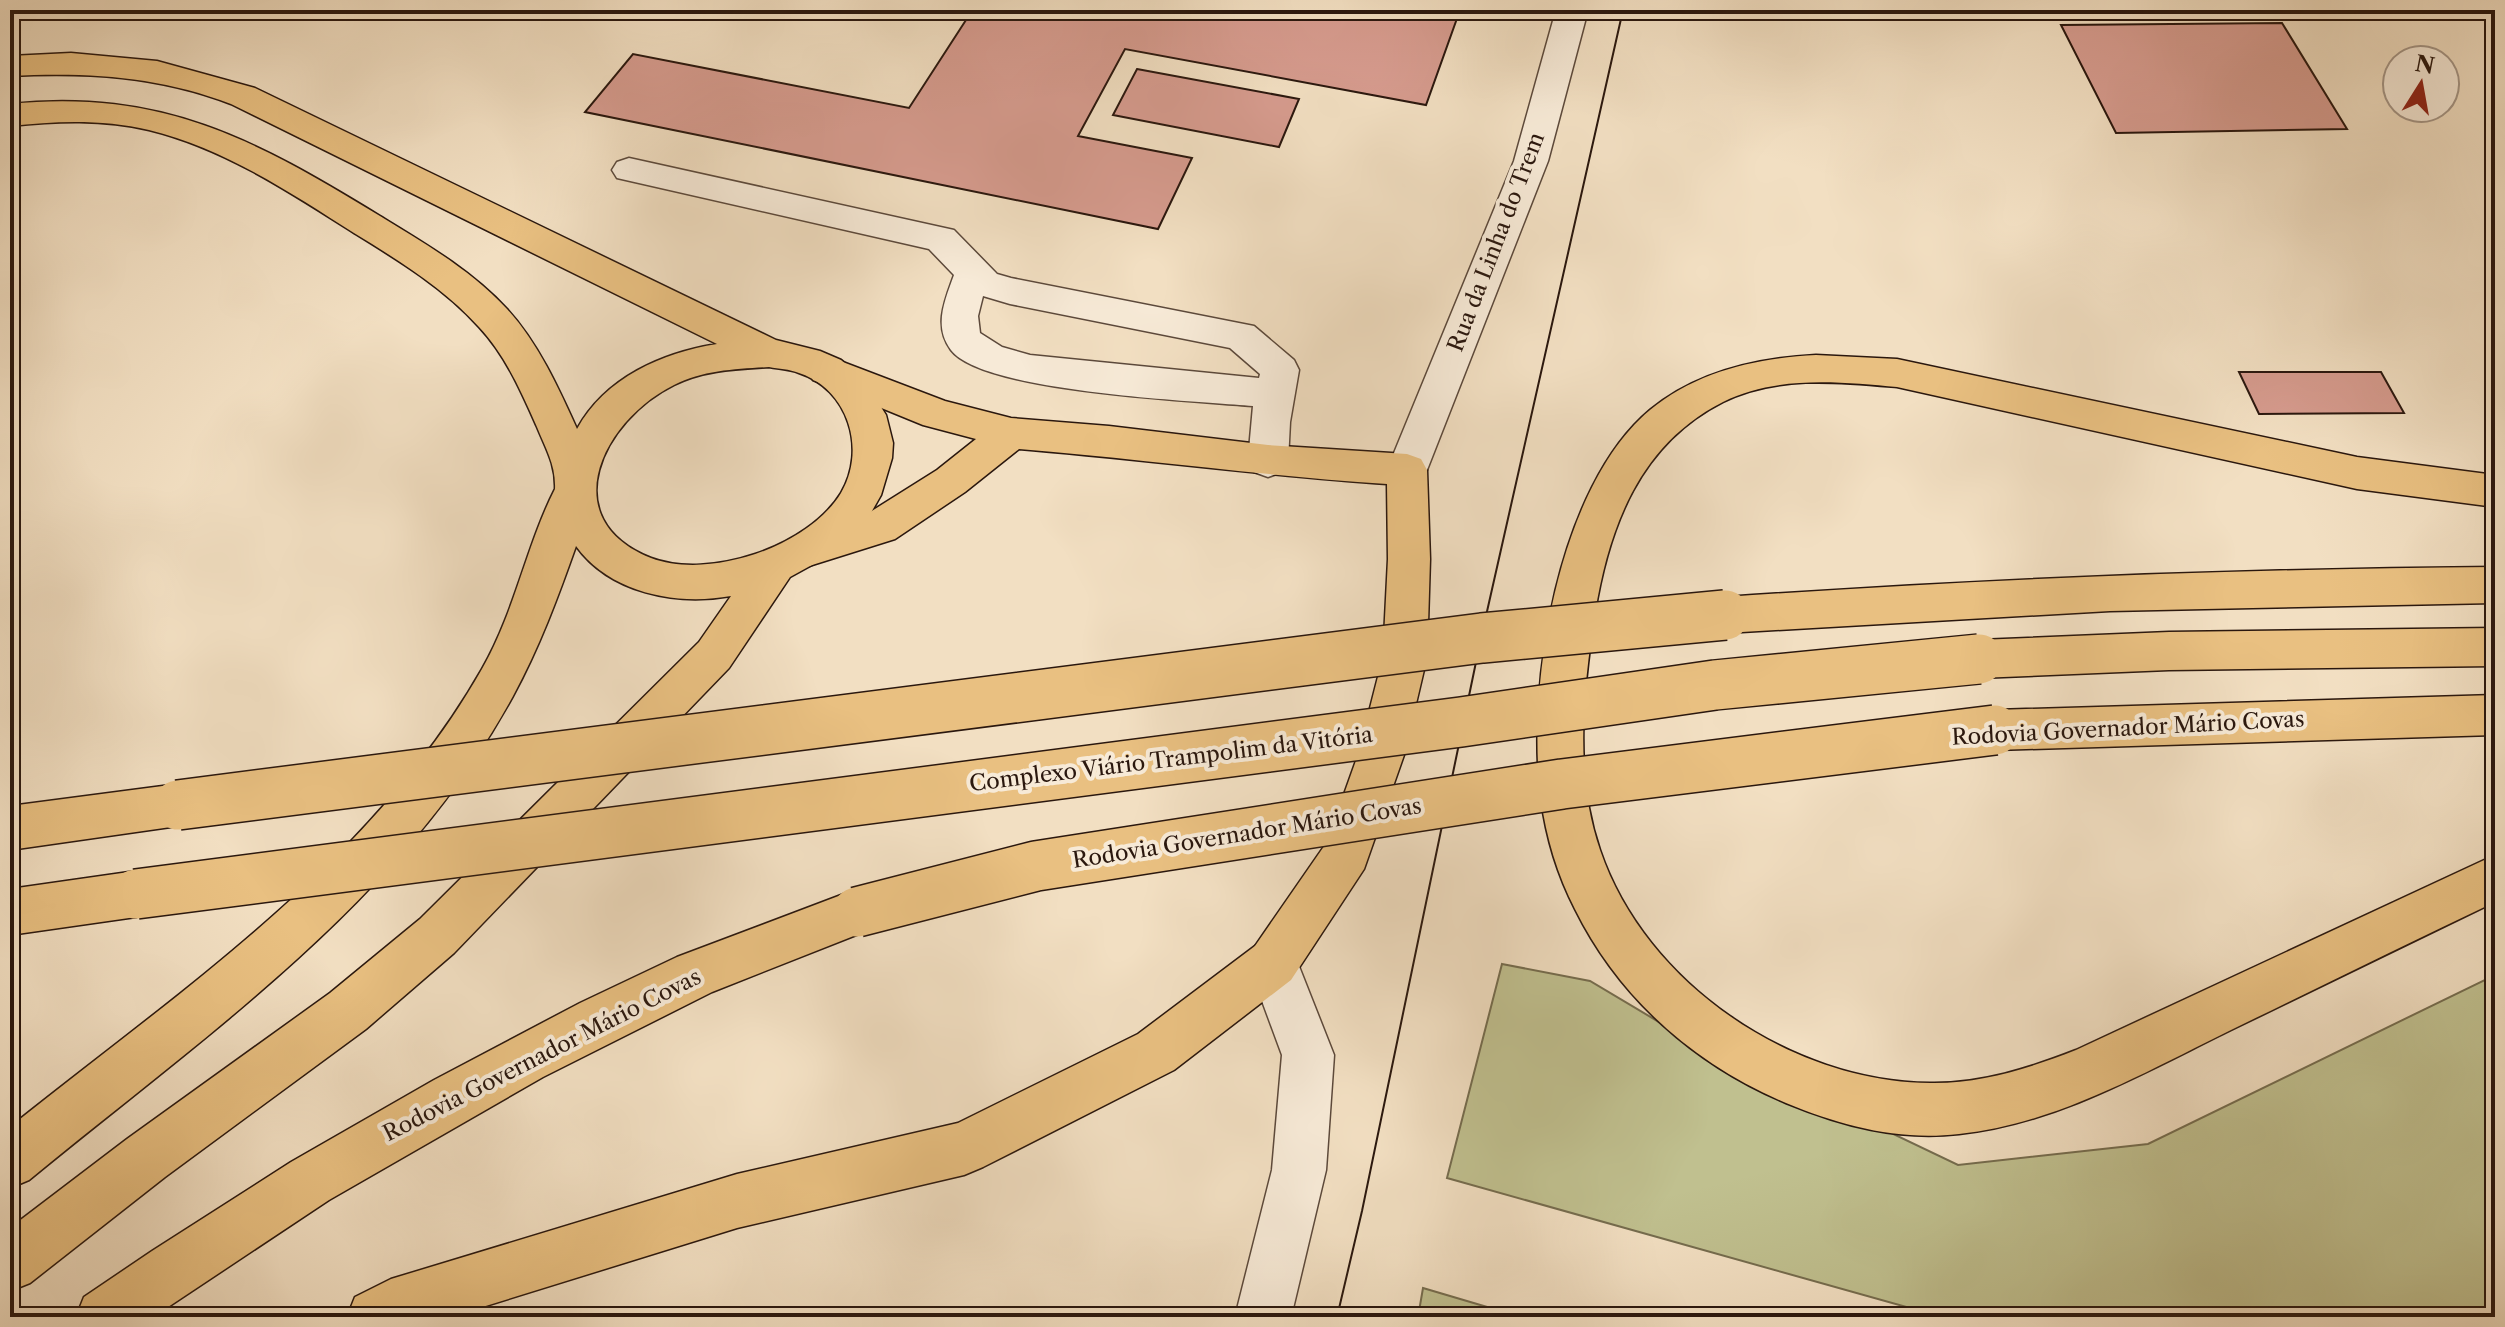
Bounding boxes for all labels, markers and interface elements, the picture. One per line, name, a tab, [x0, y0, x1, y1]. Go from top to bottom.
north arrow	[2381, 44, 2461, 124]
text: N	[2413, 50, 2437, 80]
street label: Rua da Linha do Trem	[1442, 128, 1550, 355]
street label: Rodovia Governador Mário Covas	[1951, 705, 2305, 751]
street label: Complexo Viário Trampolim da Vitória	[968, 721, 1375, 797]
street label: Rodovia Governador Mário Covas	[1071, 792, 1423, 874]
street label: Rodovia Governador Mário Covas	[379, 963, 705, 1147]

